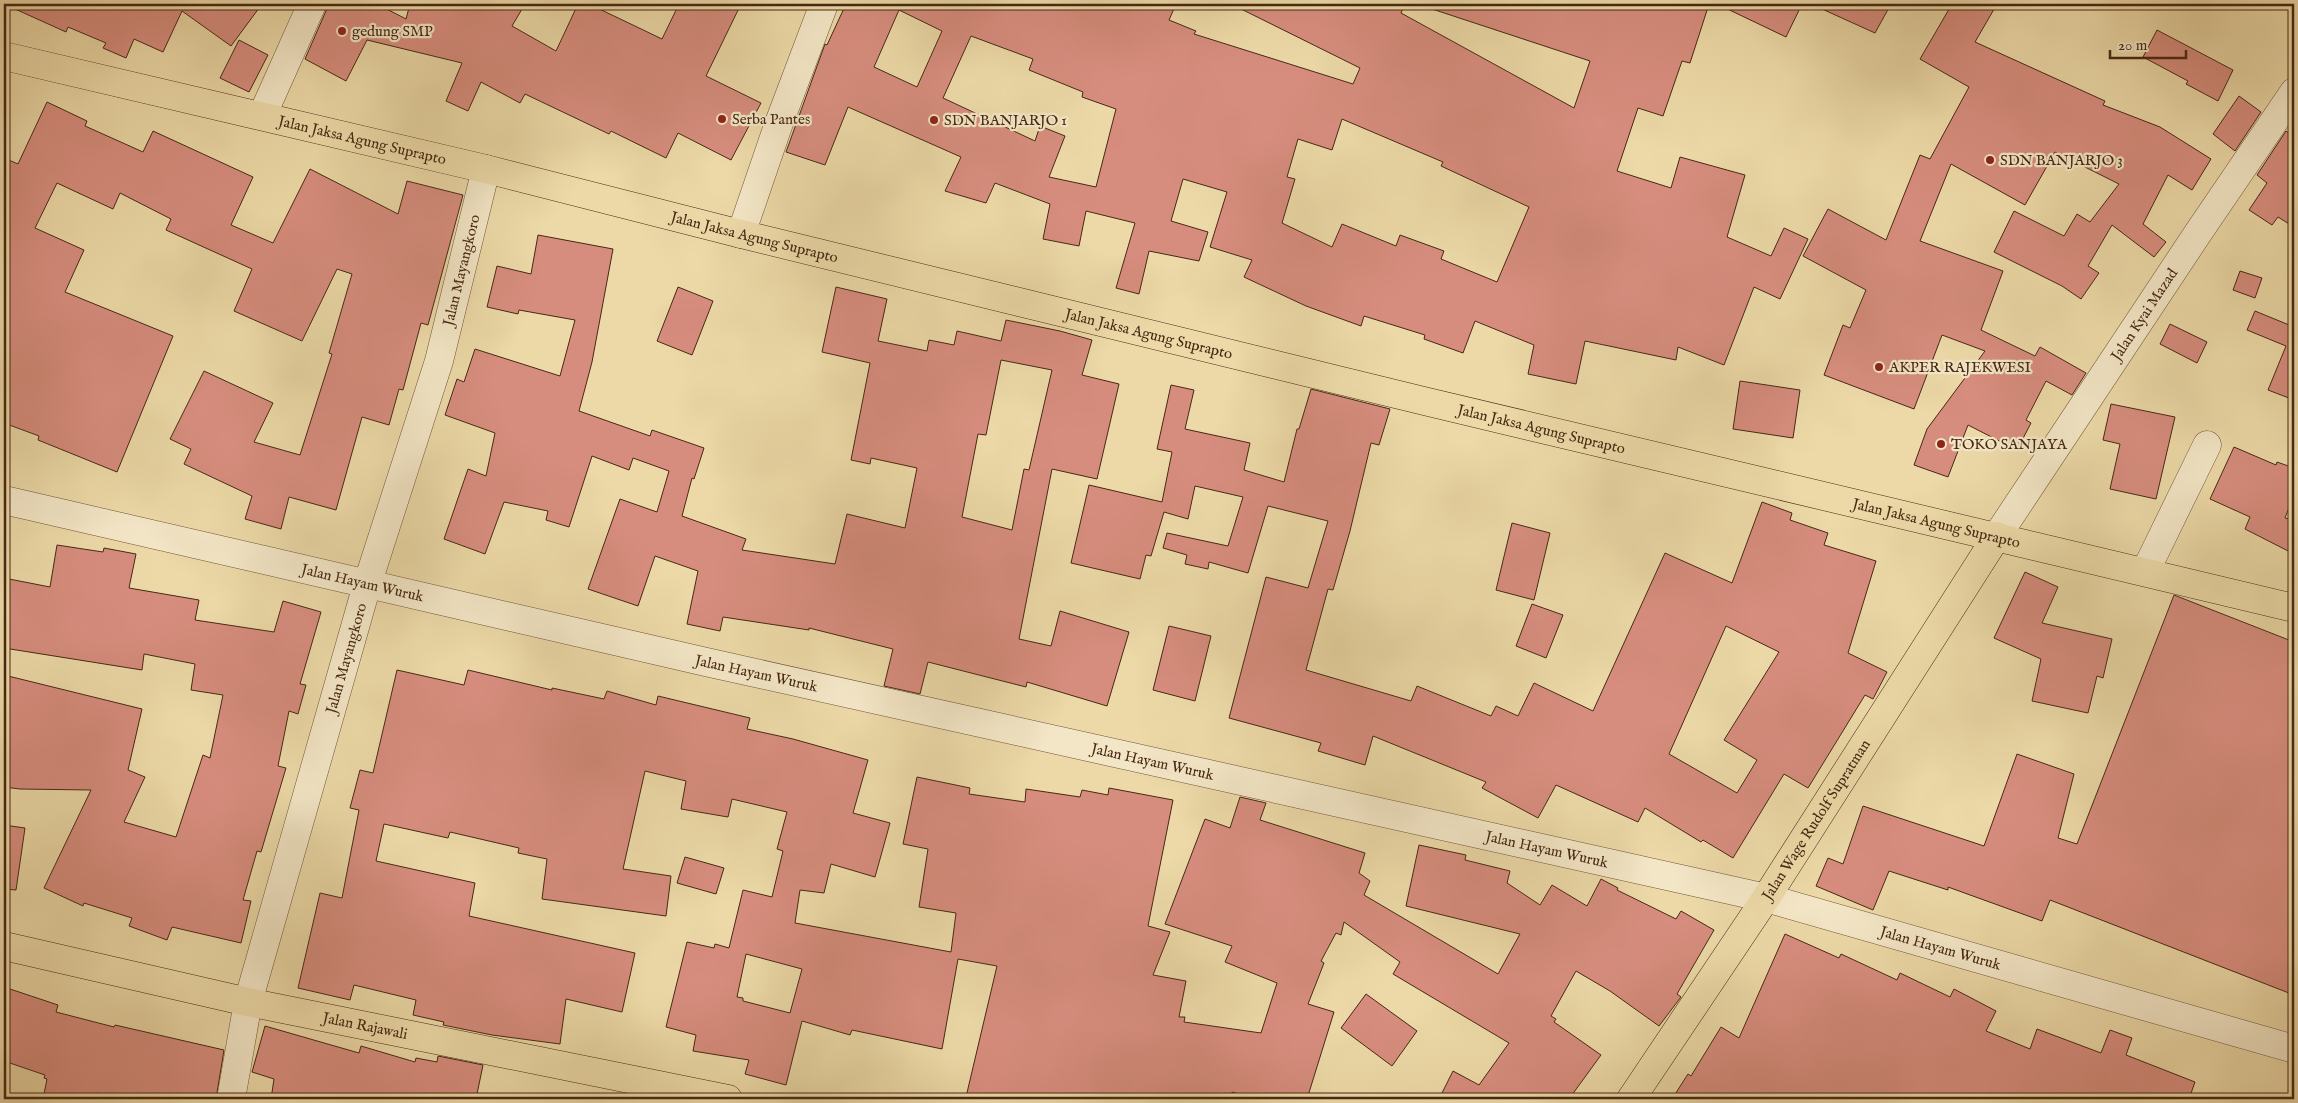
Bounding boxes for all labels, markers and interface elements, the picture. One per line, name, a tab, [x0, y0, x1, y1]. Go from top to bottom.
place label: gedung SMP	[352, 22, 433, 41]
marker: gedung SMP	[336, 25, 348, 37]
scale bar	[2110, 28, 2187, 60]
text: 20 m	[2118, 36, 2148, 55]
place label: Serba Pantes	[732, 110, 810, 129]
street label: Jalan Jaksa Agung Suprapto	[275, 111, 448, 169]
place label: SDN BANJARJO 1	[944, 111, 1067, 130]
marker: Serba Pantes	[716, 113, 728, 125]
marker: SDN BANJARJO 1	[928, 114, 940, 126]
place label: SDN BANJARJO 3	[2000, 151, 2123, 170]
marker: SDN BANJARJO 3	[1984, 154, 1996, 166]
street label: Jalan Jaksa Agung Suprapto	[667, 206, 840, 267]
street label: Jalan Mayangkoro	[438, 212, 484, 330]
street label: Jalan Kyai Mazad	[2105, 264, 2182, 366]
street label: Jalan Jaksa Agung Suprapto	[1061, 304, 1234, 363]
place label: AKPER RAJEKWESI	[1888, 358, 2031, 377]
marker: AKPER RAJEKWESI	[1873, 361, 1885, 373]
street label: Jalan Jaksa Agung Suprapto	[1454, 399, 1627, 458]
place label: TOKO SANJAYA	[1951, 435, 2068, 454]
marker: TOKO SANJAYA	[1935, 438, 1947, 450]
street label: Jalan Jaksa Agung Suprapto	[1849, 493, 2022, 552]
street label: Jalan Hayam Wuruk	[298, 559, 427, 606]
street label: Jalan Mayangkoro	[321, 601, 371, 718]
street label: Jalan Hayam Wuruk	[691, 650, 820, 696]
street label: Jalan Wage Rudolf Supratman	[1757, 736, 1874, 905]
street label: Jalan Hayam Wuruk	[1088, 738, 1217, 785]
street label: Jalan Hayam Wuruk	[1482, 826, 1611, 872]
street label: Jalan Hayam Wuruk	[1876, 921, 2004, 975]
street label: Jalan Rajawali	[319, 1007, 409, 1044]

